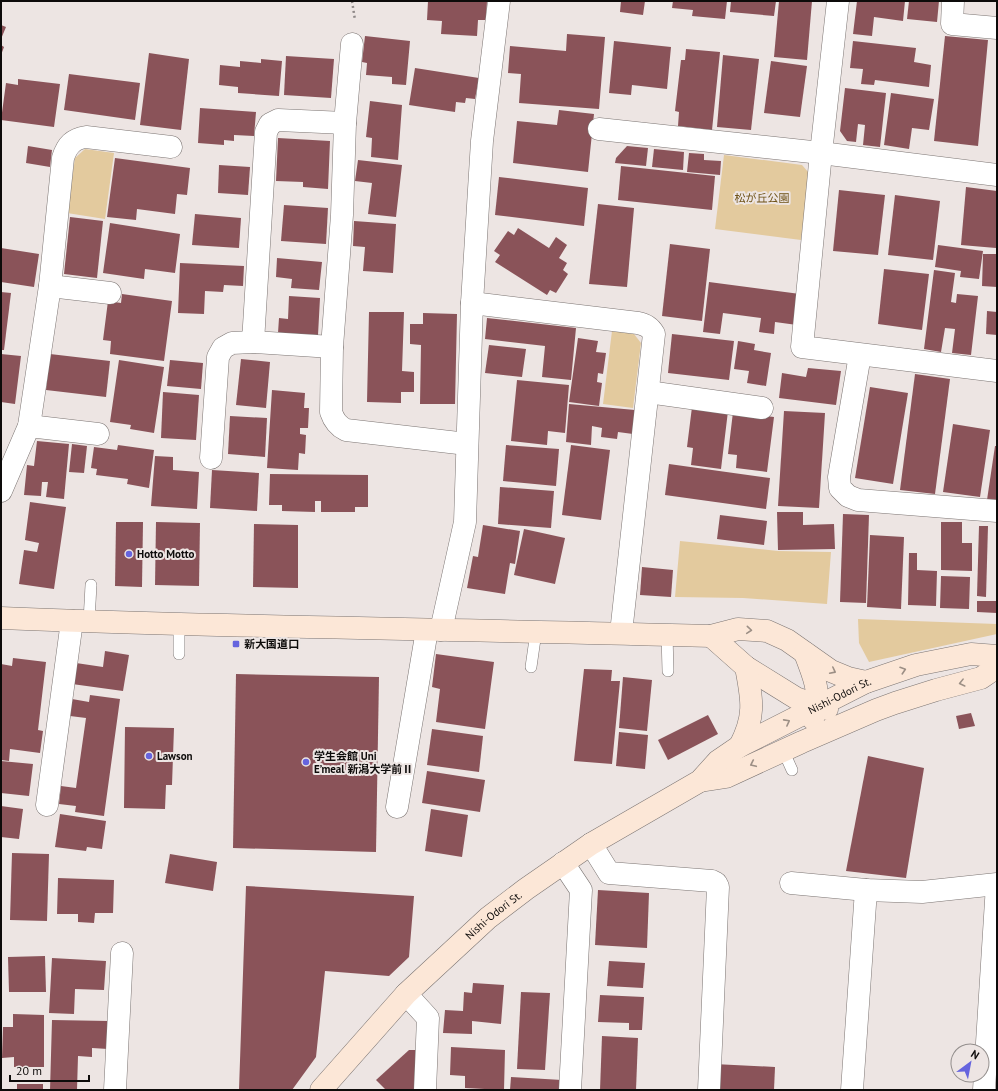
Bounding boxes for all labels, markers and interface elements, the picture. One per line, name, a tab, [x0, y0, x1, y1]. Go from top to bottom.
park label: 松が丘公園	[735, 191, 790, 205]
place label: Hotto Motto	[137, 547, 195, 561]
marker: Hotto Motto	[124, 549, 134, 559]
one-way arrow	[746, 625, 752, 634]
place label: 新大国道口	[244, 637, 299, 651]
marker: 新大国道口	[231, 639, 241, 649]
one-way arrow	[899, 666, 906, 675]
one-way arrow	[829, 667, 837, 674]
street label: Nishi-Odori St.	[806, 674, 873, 717]
one-way arrow	[959, 678, 966, 687]
one-way arrow	[783, 719, 790, 726]
place label: Lawson	[157, 749, 193, 763]
place label: 学生会館 Uni E’meal 新潟大学前Ⅱ	[314, 749, 413, 776]
marker: Lawson	[144, 751, 154, 761]
marker: 学生会館 Uni E’meal 新潟大学前Ⅱ	[301, 757, 311, 767]
one-way arrow	[750, 759, 758, 767]
street label: Nishi-Odori St.	[462, 888, 524, 943]
north arrow	[950, 1043, 990, 1083]
text: N	[969, 1047, 982, 1062]
scale bar	[10, 1057, 89, 1083]
text: 20 m	[16, 1063, 42, 1078]

